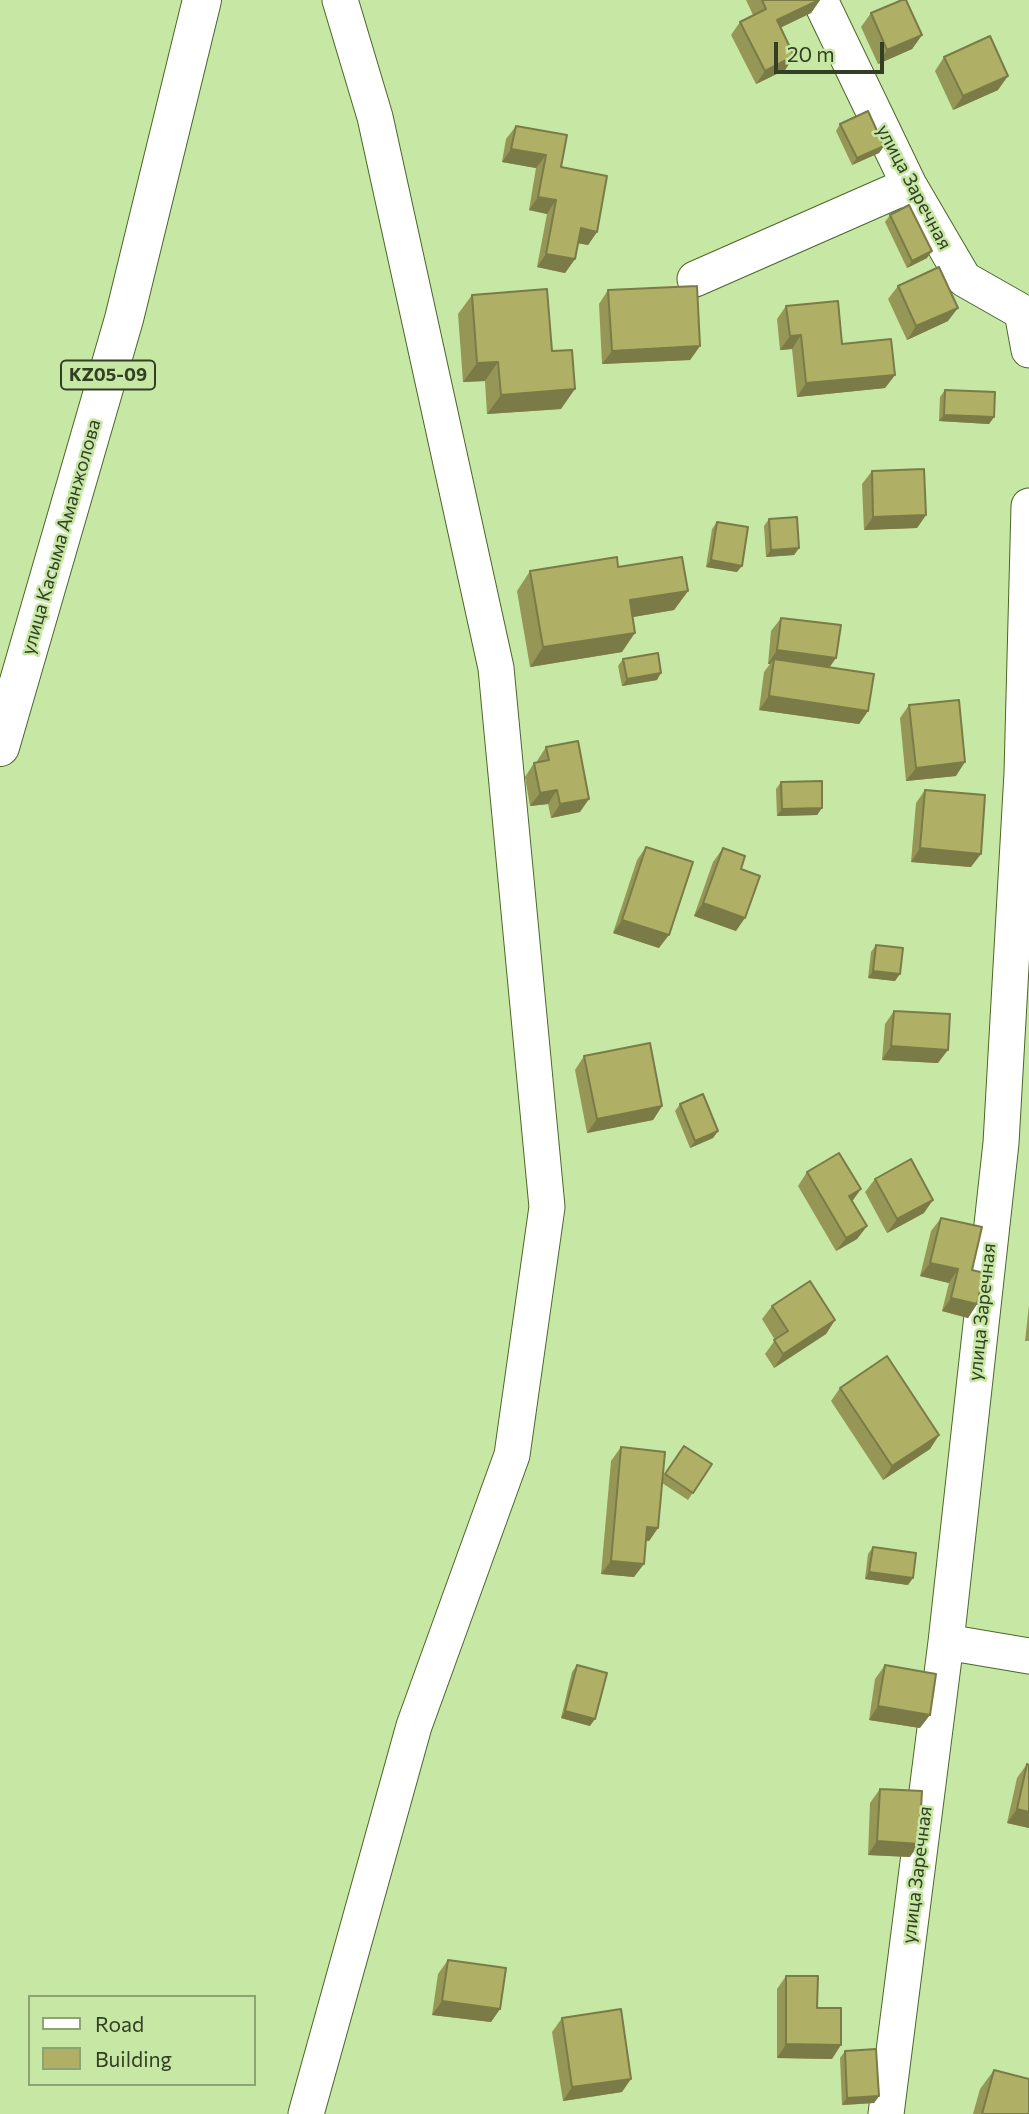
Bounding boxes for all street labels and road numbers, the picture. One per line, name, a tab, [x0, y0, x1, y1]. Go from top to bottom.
street label: улица Заречная	[871, 121, 957, 253]
road number: KZ05-09	[61, 360, 155, 390]
street label: улица Касыма Аманжолова	[16, 417, 106, 657]
street label: улица Заречная	[963, 1242, 1001, 1382]
street label: улица Заречная	[897, 1805, 937, 1945]

